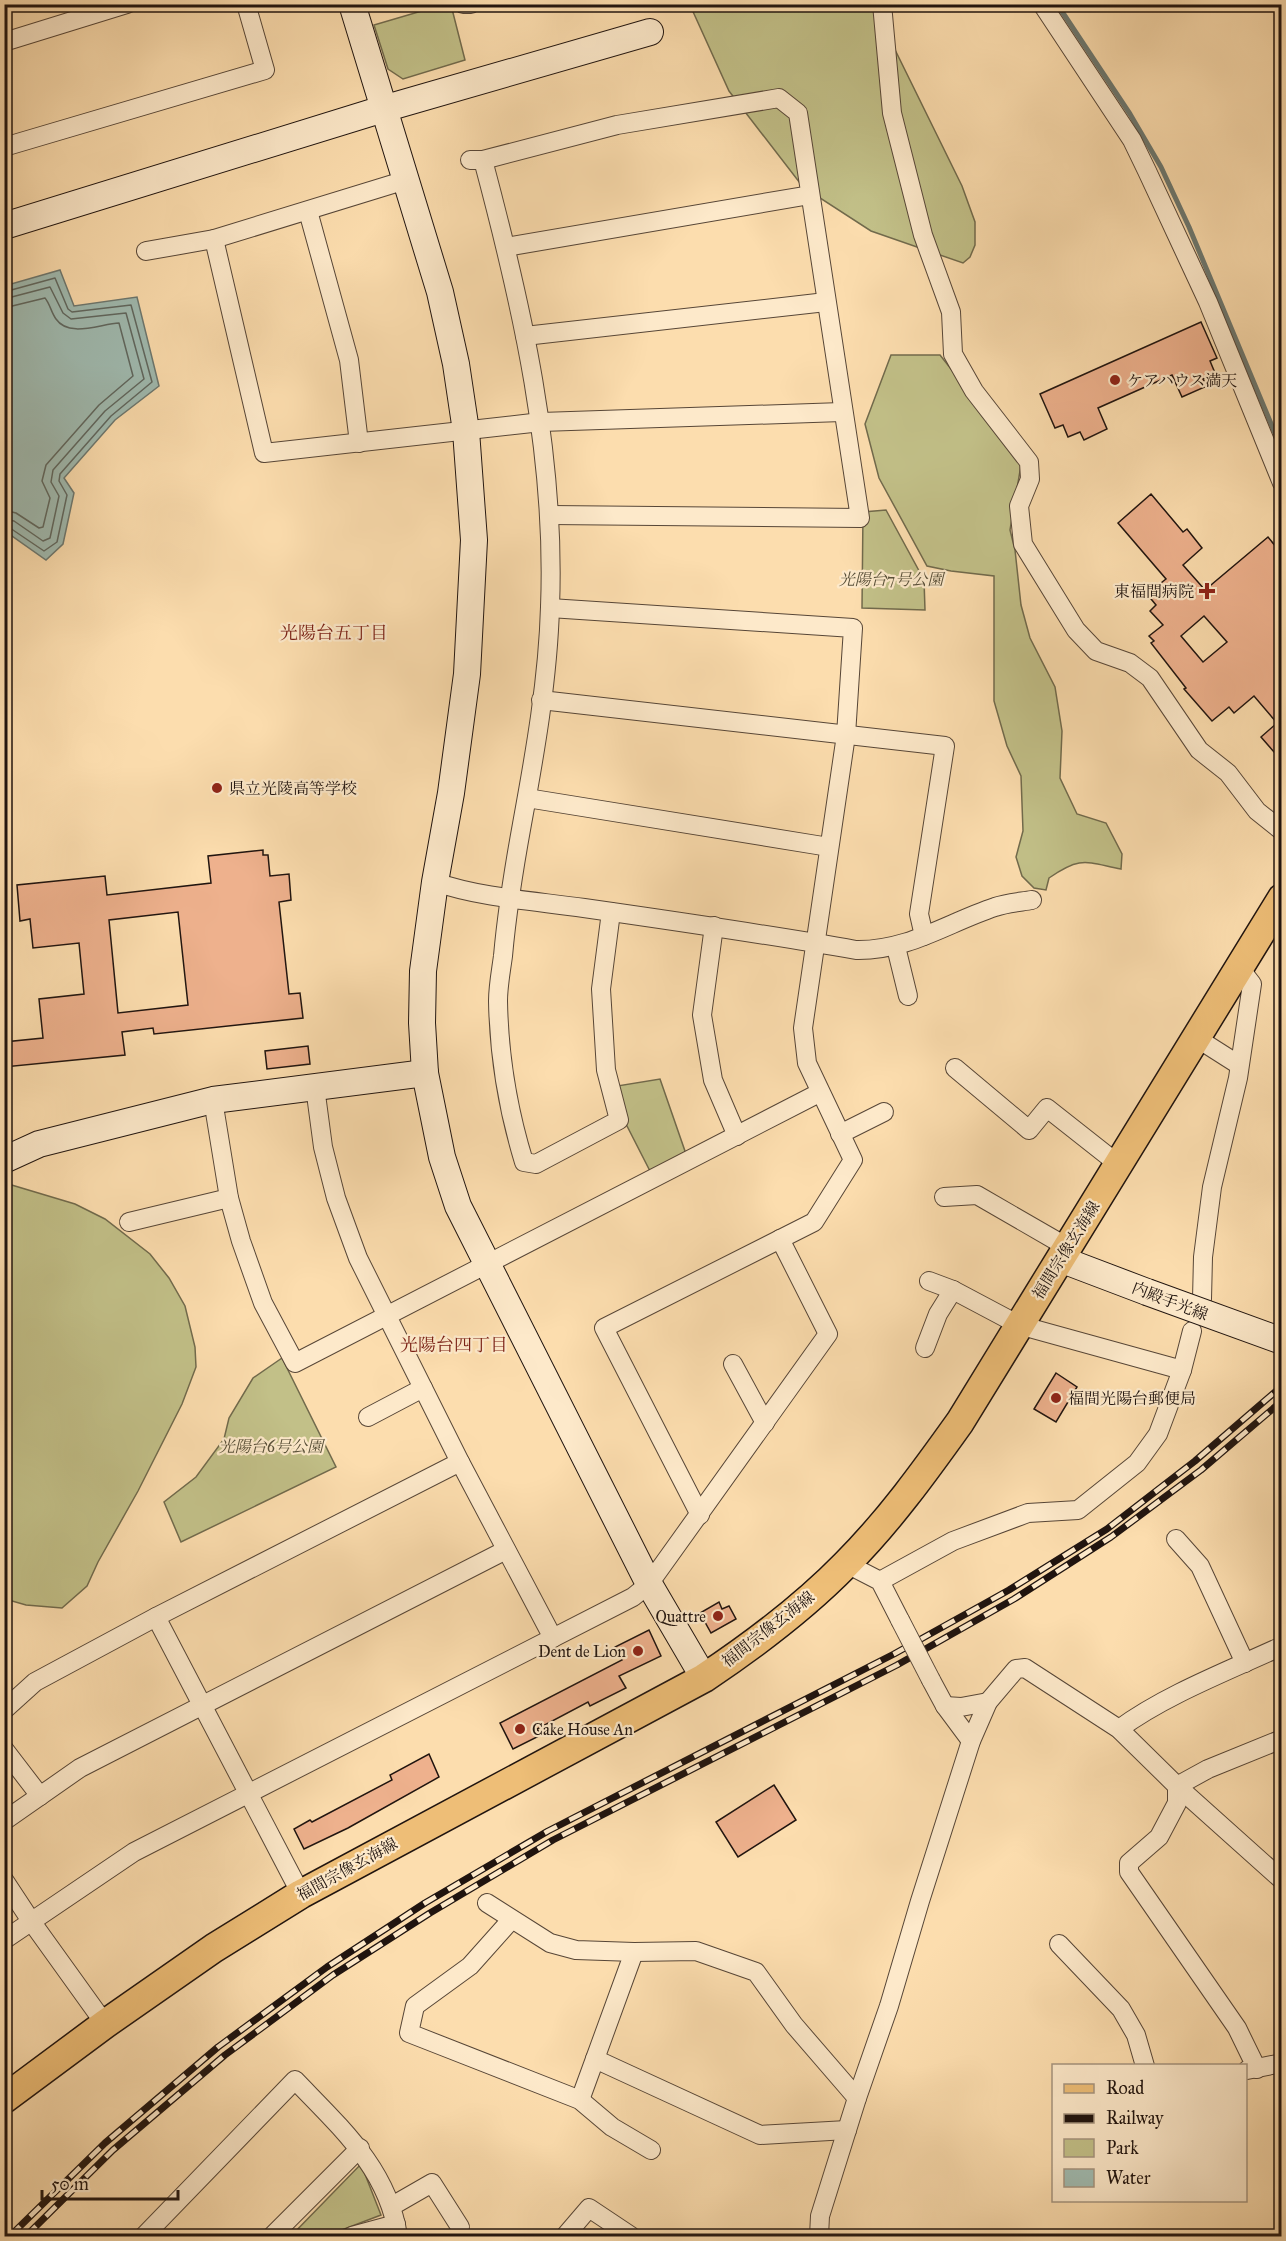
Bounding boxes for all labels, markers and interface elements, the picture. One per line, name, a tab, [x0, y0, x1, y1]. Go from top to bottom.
place label: ケアハウス満天	[1127, 371, 1237, 390]
marker: ケアハウス満天	[1108, 373, 1122, 387]
park label: 光陽台7号公園	[839, 570, 946, 589]
place label: 東福間病院	[1114, 582, 1194, 601]
marker: 東福間病院	[1198, 582, 1216, 600]
district label: 光陽台五丁目	[280, 622, 388, 644]
place label: 県立光陵高等学校	[229, 779, 357, 798]
marker: 県立光陵高等学校	[210, 781, 224, 795]
street label: 福間宗像玄海線	[1028, 1197, 1104, 1303]
street label: 内殿手光線	[1129, 1278, 1211, 1324]
district label: 光陽台四丁目	[400, 1334, 508, 1356]
place label: 福間光陽台郵便局	[1068, 1389, 1196, 1408]
marker: 福間光陽台郵便局	[1049, 1391, 1063, 1405]
park label: 光陽台6号公園	[219, 1437, 326, 1456]
street label: 福間宗像玄海線	[718, 1587, 818, 1671]
place label: Quattre	[656, 1607, 706, 1626]
marker: Quattre	[711, 1609, 725, 1623]
place label: Dent de Lion	[538, 1642, 626, 1661]
marker: Dent de Lion	[631, 1644, 645, 1658]
place label: Cake House An	[532, 1720, 633, 1739]
marker: Cake House An	[513, 1722, 527, 1736]
street label: 福間宗像玄海線	[293, 1834, 401, 1904]
legend	[1052, 2064, 1247, 2202]
text: Road	[1106, 2077, 1144, 2099]
text: Railway	[1106, 2107, 1164, 2129]
text: Park	[1106, 2137, 1139, 2159]
scale bar	[42, 2163, 178, 2201]
text: Water	[1106, 2167, 1151, 2189]
text: 50 m	[51, 2173, 89, 2195]

